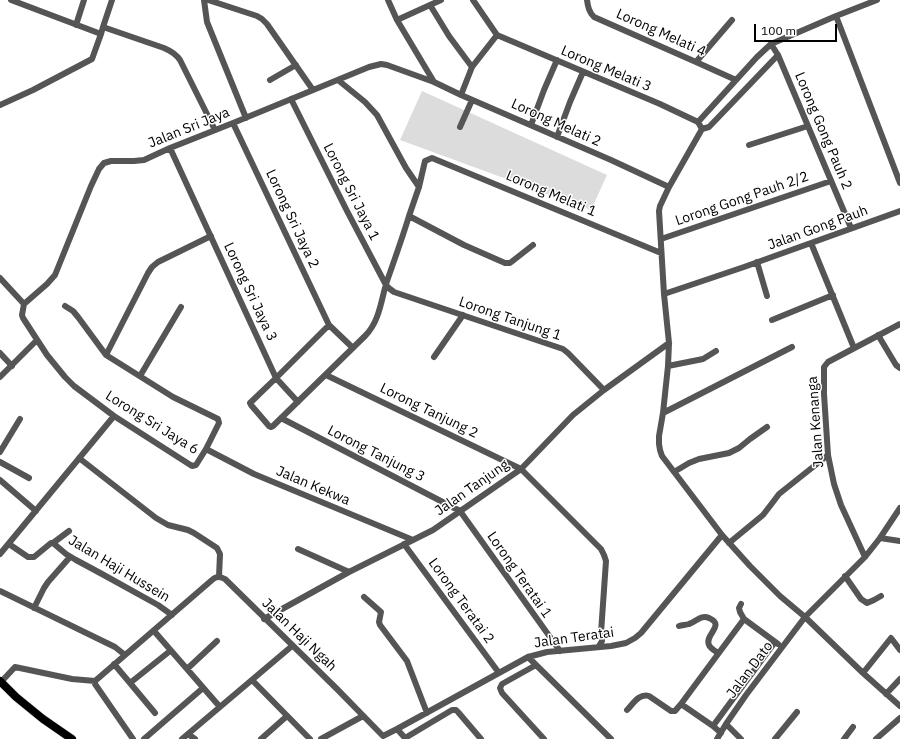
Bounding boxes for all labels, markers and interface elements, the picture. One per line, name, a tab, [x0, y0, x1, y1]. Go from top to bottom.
street label: Lorong Melati 4	[613, 6, 709, 60]
scale bar	[756, 16, 839, 42]
text: 100 m	[761, 23, 796, 38]
street label: Lorong Melati 3	[558, 42, 654, 96]
street label: Lorong Gong Pauh 2	[791, 70, 855, 192]
street label: Lorong Melati 2	[508, 96, 604, 150]
street label: Jalan Sri Jaya	[146, 104, 232, 152]
street label: Lorong Sri Jaya 1	[319, 141, 383, 243]
street label: Lorong Sri Jaya 2	[262, 167, 322, 271]
street label: Lorong Melati 1	[503, 167, 599, 221]
street label: Lorong Gong Pauh 2/2	[673, 168, 811, 230]
street label: Jalan Gong Pauh	[766, 202, 870, 254]
street label: Lorong Sri Jaya 3	[220, 240, 280, 344]
street label: Lorong Tanjung 1	[457, 294, 563, 344]
street label: Jalan Kenanga	[804, 376, 828, 468]
street label: Lorong Tanjung 2	[377, 380, 481, 442]
street label: Lorong Sri Jaya 6	[102, 388, 202, 458]
street label: Lorong Tanjung 3	[324, 422, 428, 486]
street label: Jalan Tanjung	[432, 456, 512, 520]
street label: Jalan Kekwa	[273, 463, 353, 509]
street label: Lorong Teratai 1	[483, 529, 555, 621]
street label: Jalan Haji Hussein	[65, 532, 173, 606]
street label: Lorong Teratai 2	[424, 555, 498, 647]
street label: Jalan Haji Ngah	[258, 595, 340, 675]
street label: Jalan Teratai	[533, 624, 615, 652]
street label: Jalan Dato	[723, 638, 777, 702]

